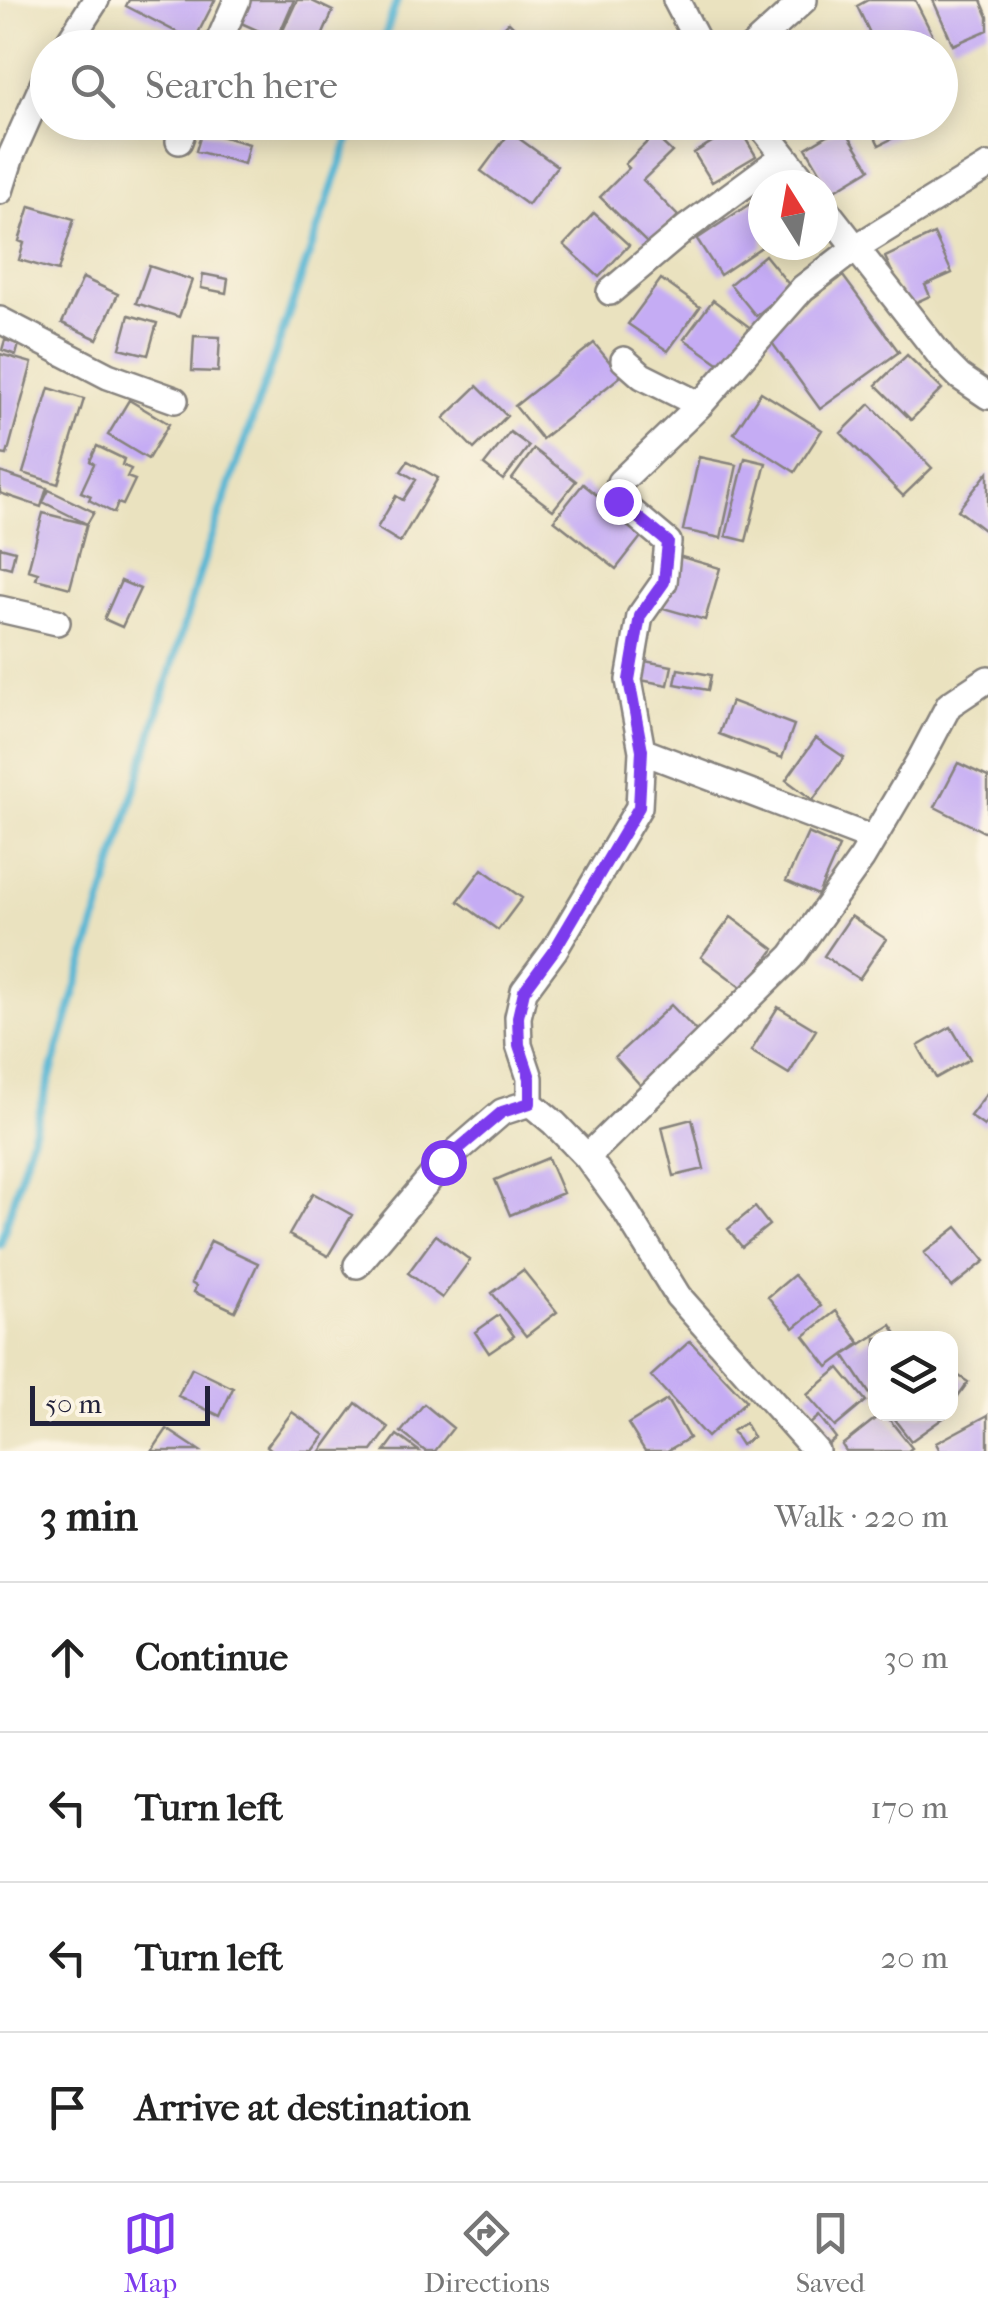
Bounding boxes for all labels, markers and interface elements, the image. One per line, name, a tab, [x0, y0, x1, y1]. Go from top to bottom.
search box	[30, 30, 958, 140]
icon: search	[65, 58, 120, 113]
text: Search here	[145, 63, 338, 108]
north arrow	[748, 170, 838, 260]
route end	[596, 479, 642, 525]
route start	[421, 1140, 467, 1186]
map controls	[868, 1331, 958, 1421]
button: layers	[868, 1331, 958, 1421]
scale bar	[30, 1381, 210, 1426]
text: 50 m	[45, 1387, 102, 1420]
text: 3 min	[40, 1492, 138, 1541]
text: Walk · 220 m	[774, 1498, 948, 1535]
icon: ahead	[40, 1630, 95, 1685]
text: Continue	[135, 1635, 288, 1680]
text: 30 m	[884, 1639, 948, 1676]
icon: left	[40, 1780, 95, 1835]
text: Turn left	[135, 1785, 283, 1830]
text: 170 m	[870, 1789, 948, 1826]
icon: left	[40, 1930, 95, 1985]
text: Turn left	[135, 1935, 283, 1980]
text: 20 m	[880, 1939, 948, 1976]
icon: arrive	[40, 2080, 95, 2135]
text: Arrive at destination	[135, 2085, 471, 2130]
tab: Map	[123, 2206, 178, 2299]
tab: Directions	[424, 2206, 550, 2299]
tab: Saved	[796, 2206, 865, 2299]

